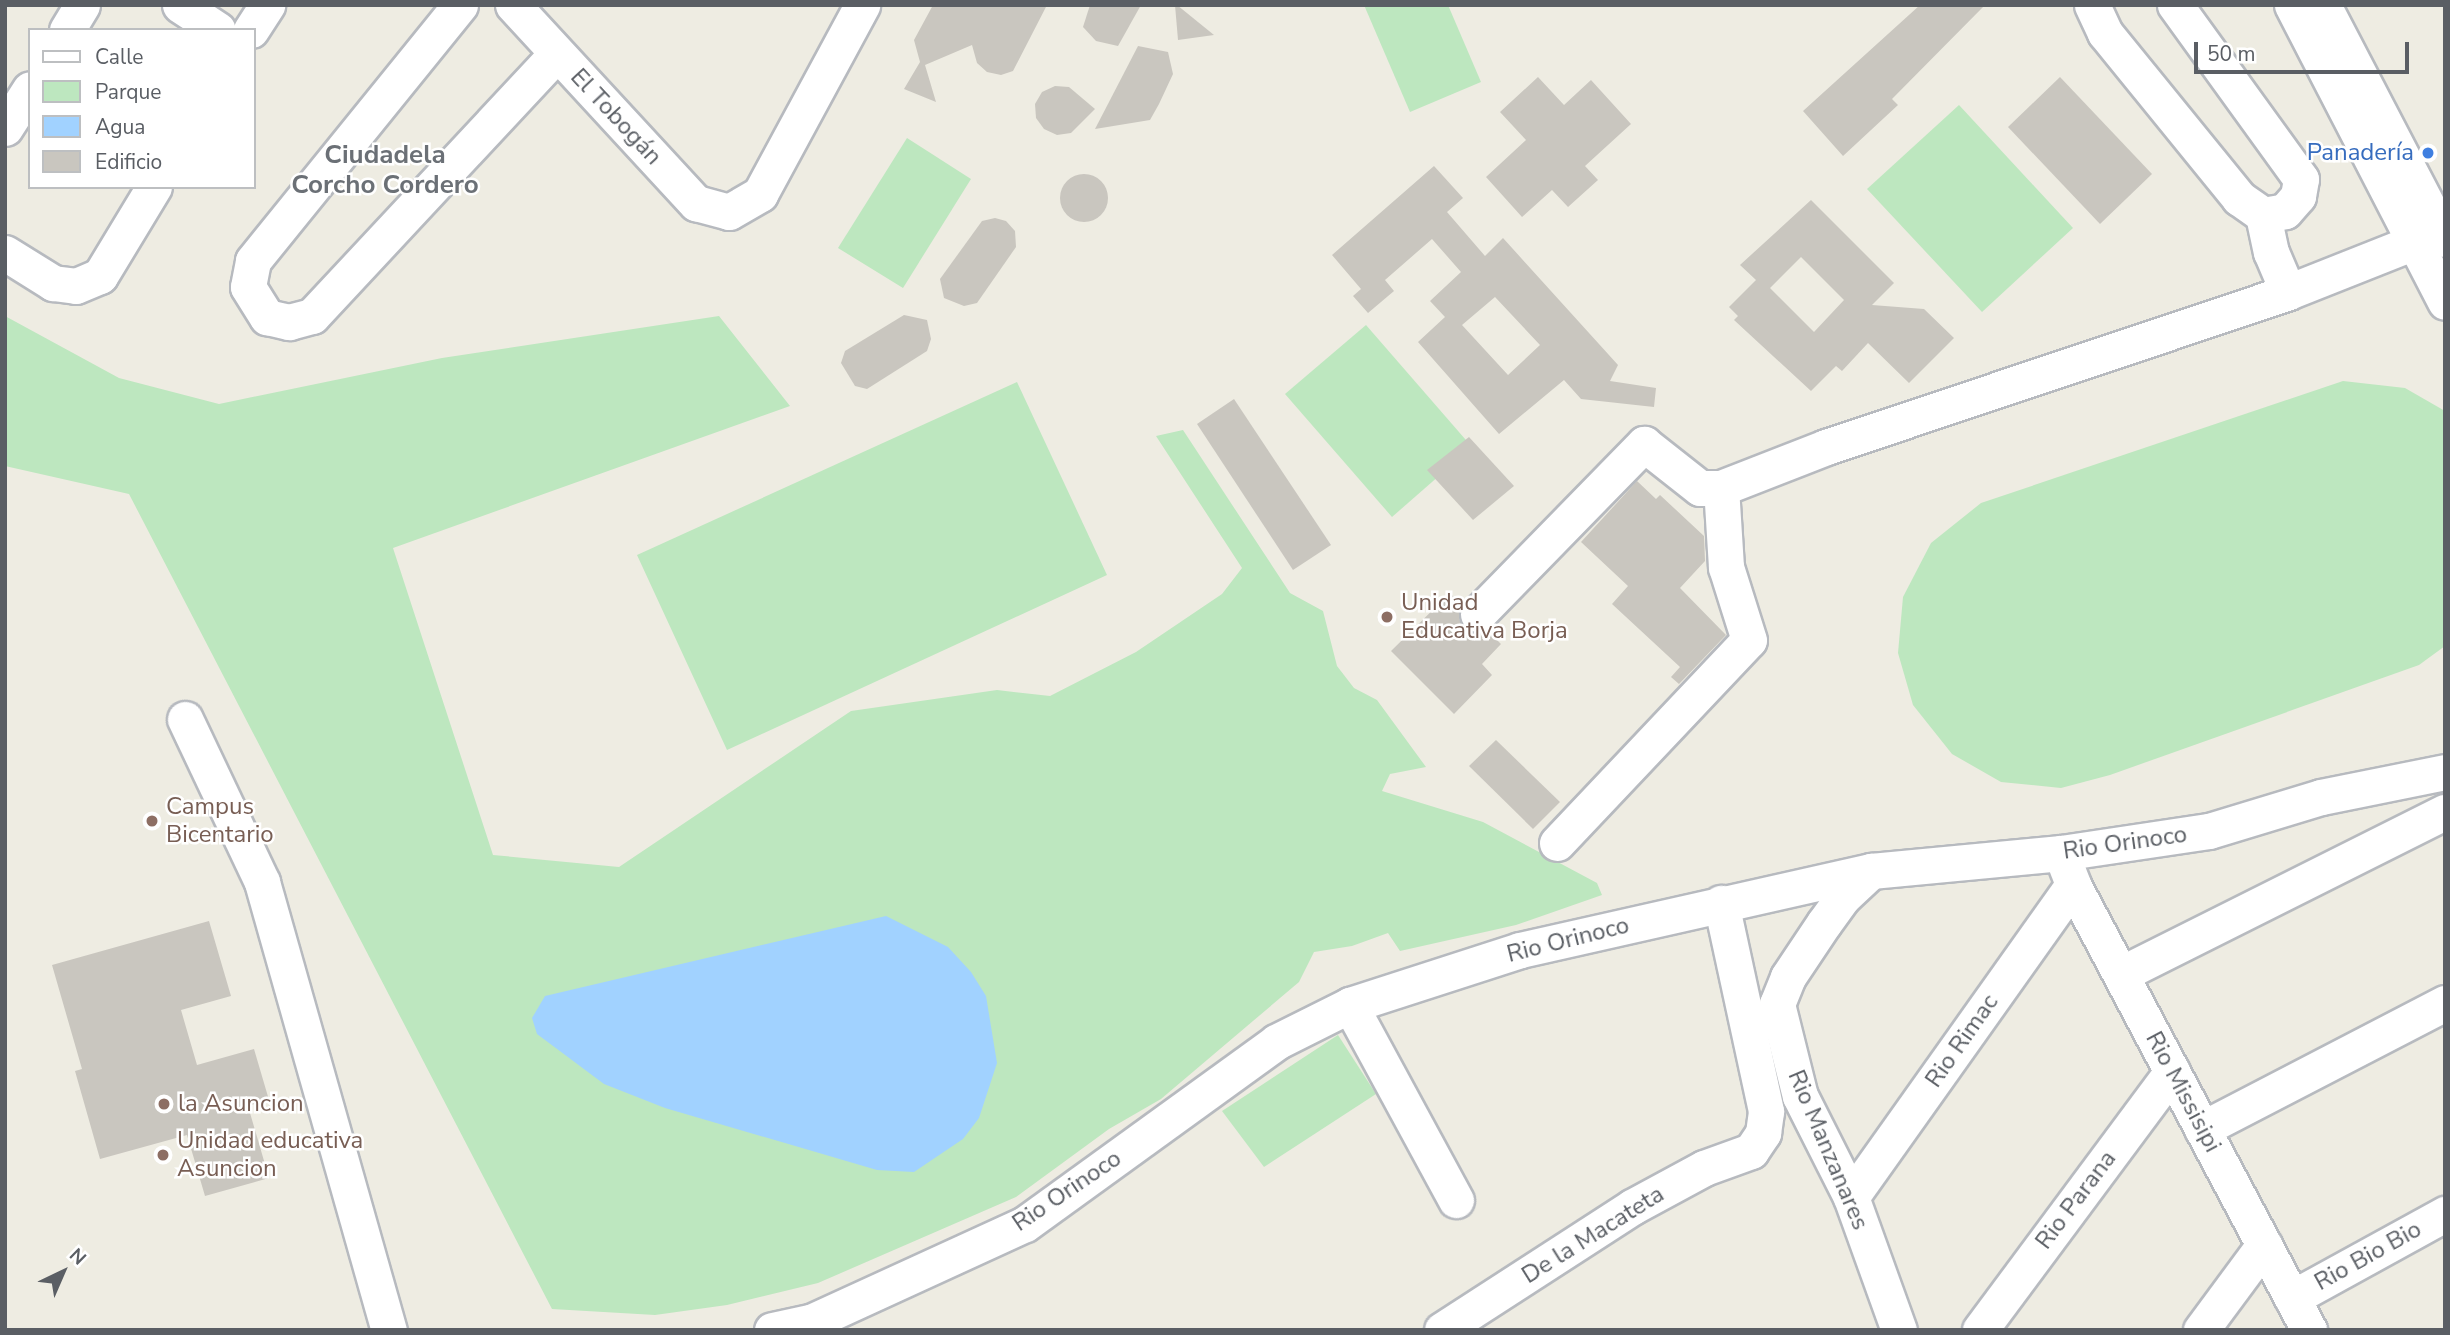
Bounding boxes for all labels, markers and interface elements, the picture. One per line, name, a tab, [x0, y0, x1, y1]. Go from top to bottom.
legend	[28, 28, 256, 189]
scale bar	[2198, 28, 2413, 72]
text: 50 m	[2207, 40, 2256, 68]
text: Calle	[95, 43, 143, 71]
street label: El Tobogán	[564, 63, 668, 171]
text: Parque	[95, 78, 162, 106]
text: Agua	[95, 113, 145, 141]
district label: Ciudadela Corcho Cordero	[291, 139, 479, 200]
place label: Panadería	[2307, 139, 2414, 167]
marker: Panadería	[2420, 145, 2436, 161]
text: Edificio	[95, 148, 162, 176]
place label: Unidad Educativa Borja	[1401, 589, 1568, 645]
marker: Unidad Educativa Borja	[1379, 609, 1395, 625]
place label: Campus Bicentario	[166, 793, 274, 849]
marker: Campus Bicentario	[144, 813, 160, 829]
street label: Rio Orinoco	[2061, 820, 2189, 866]
street label: Rio Orinoco	[1504, 911, 1632, 969]
street label: Rio Rimac	[1919, 989, 2005, 1093]
street label: Rio Missisipi	[2139, 1027, 2227, 1157]
street label: Rio Manzanares	[1781, 1066, 1875, 1234]
place label: la Asuncion	[178, 1090, 304, 1118]
marker: la Asuncion	[156, 1096, 172, 1112]
place label: Unidad educativa Asuncion	[177, 1127, 363, 1183]
street label: Rio Orinoco	[1007, 1144, 1127, 1238]
street label: Rio Parana	[2030, 1145, 2122, 1255]
marker: Unidad educativa Asuncion	[155, 1147, 171, 1163]
street label: De la Macateta	[1517, 1180, 1669, 1290]
street label: Rio Bio Bio	[2310, 1215, 2426, 1297]
north arrow	[28, 1237, 98, 1307]
text: N	[63, 1243, 92, 1271]

